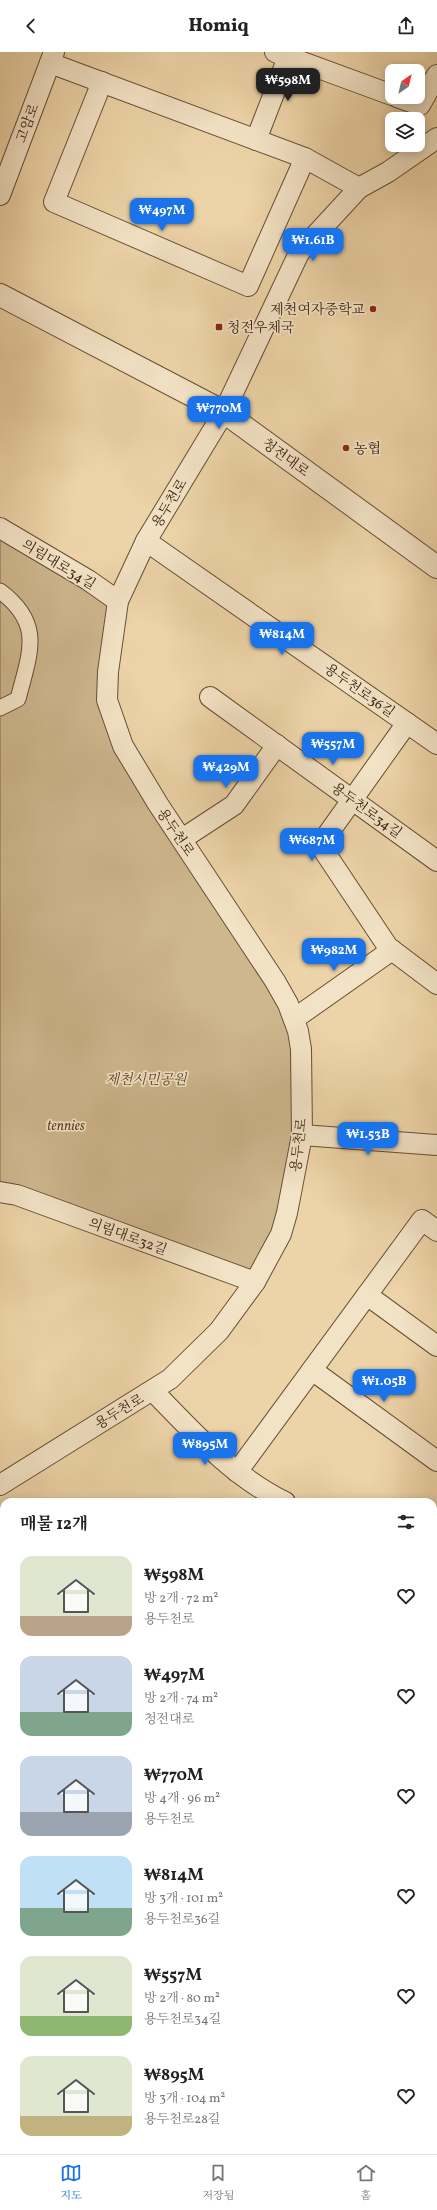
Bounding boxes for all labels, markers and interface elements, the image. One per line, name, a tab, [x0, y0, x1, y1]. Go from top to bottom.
text: Homiq	[188, 14, 249, 39]
icon: back	[20, 15, 42, 37]
icon: share	[395, 15, 417, 37]
north arrow	[385, 64, 425, 104]
map controls	[385, 64, 425, 152]
pin: ₩598M	[260, 68, 316, 102]
text: ₩598M	[265, 72, 311, 90]
street label: 고암로	[12, 101, 45, 146]
button: layers	[385, 112, 425, 152]
pin: ₩497M	[134, 198, 190, 232]
text: ₩497M	[139, 202, 185, 220]
pin: ₩1.61B	[280, 228, 346, 262]
text: ₩1.61B	[292, 232, 334, 250]
place label: 제천여자중학교	[270, 301, 365, 320]
marker: 제천여자중학교	[368, 304, 378, 314]
place label: 청전우체국	[227, 319, 295, 338]
marker: 청전우체국	[214, 322, 224, 332]
pin: ₩770M	[191, 396, 247, 430]
text: ₩770M	[196, 400, 242, 418]
street label: 청전대로	[258, 435, 313, 482]
place label: 농협	[354, 440, 381, 459]
marker: 농협	[341, 443, 351, 453]
street label: 용두천로	[148, 475, 193, 532]
street label: 의림대로34길	[18, 536, 99, 595]
pin: ₩814M	[254, 622, 310, 656]
text: ₩814M	[259, 626, 305, 644]
street label: 용두천로36길	[320, 660, 398, 722]
pin: ₩557M	[305, 732, 361, 766]
text: ₩557M	[311, 736, 355, 754]
pin: ₩429M	[198, 755, 254, 789]
text: ₩429M	[202, 759, 250, 777]
street label: 용두천로34길	[327, 779, 405, 843]
street label: 용두천로	[152, 805, 198, 861]
pin: ₩687M	[284, 828, 340, 862]
text: ₩687M	[289, 832, 335, 850]
pin: ₩982M	[306, 938, 362, 972]
text: ₩982M	[311, 942, 357, 960]
park label: 제천시민공원	[105, 1071, 188, 1090]
park label: tennies	[47, 1117, 85, 1136]
street label: 용두천로	[287, 1117, 312, 1173]
pin: ₩1.53B	[335, 1122, 401, 1156]
text: ₩1.53B	[346, 1126, 390, 1144]
street label: 의림대로32길	[86, 1214, 169, 1260]
pin: ₩1.05B	[351, 1369, 417, 1403]
text: ₩1.05B	[362, 1373, 406, 1391]
street label: 용두천로	[92, 1390, 148, 1434]
pin: ₩895M	[177, 1432, 233, 1466]
text: ₩895M	[182, 1436, 228, 1454]
icon: filters	[395, 1511, 417, 1533]
text: 매물 12개	[20, 1513, 88, 1536]
text: ₩598M	[144, 1564, 204, 1587]
icon: home	[52, 1572, 100, 1620]
icon: heart	[395, 1585, 417, 1607]
text: 방 2개 · 72 m²	[144, 1590, 218, 1608]
text: 용두천로	[144, 1611, 194, 1629]
text: ₩497M	[144, 1664, 205, 1687]
icon: home	[52, 1672, 100, 1720]
icon: heart	[395, 1685, 417, 1707]
text: 방 2개 · 74 m²	[144, 1690, 218, 1708]
text: 청전대로	[144, 1711, 194, 1729]
text: ₩770M	[144, 1764, 203, 1787]
icon: home	[52, 1772, 100, 1820]
icon: heart	[395, 1785, 417, 1807]
text: 방 4개 · 96 m²	[144, 1790, 220, 1808]
text: 용두천로	[144, 1811, 194, 1829]
text: ₩814M	[144, 1864, 204, 1887]
icon: home	[52, 1872, 100, 1920]
icon: heart	[395, 1885, 417, 1907]
text: 방 3개 · 101 m²	[144, 1890, 223, 1908]
text: 용두천로36길	[144, 1911, 220, 1929]
text: ₩557M	[144, 1964, 202, 1987]
icon: home	[52, 1972, 100, 2020]
icon: heart	[395, 1985, 417, 2007]
text: 방 2개 · 80 m²	[144, 1990, 220, 2008]
text: 용두천로34길	[144, 2011, 221, 2029]
text: ₩895M	[144, 2064, 204, 2087]
icon: home	[52, 2072, 100, 2120]
icon: heart	[395, 2085, 417, 2107]
text: 방 3개 · 104 m²	[144, 2090, 225, 2108]
text: 용두천로28길	[144, 2111, 220, 2129]
tab: 지도	[60, 2162, 82, 2204]
tab: 저장됨	[203, 2162, 234, 2204]
tab: 홈	[355, 2162, 377, 2204]

